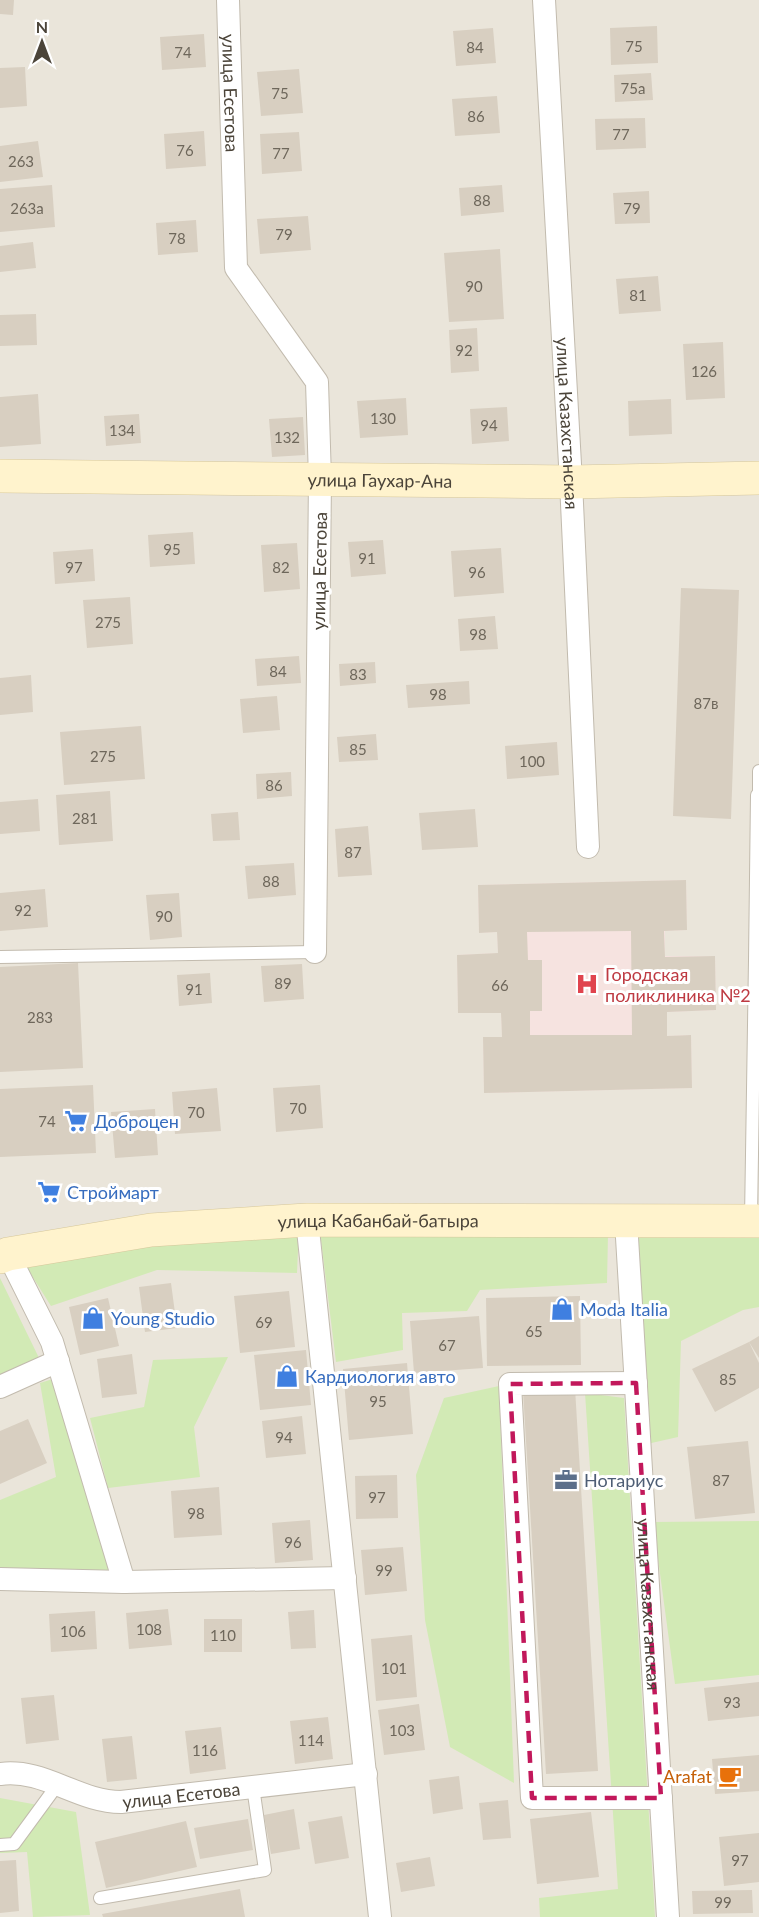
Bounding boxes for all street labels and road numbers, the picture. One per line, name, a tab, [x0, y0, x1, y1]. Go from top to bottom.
street label: улица Есетова	[218, 33, 244, 152]
street label: улица Казахстанская	[552, 336, 583, 510]
street label: улица Гаухар-Ана	[307, 468, 452, 492]
street label: улица Есетова	[307, 512, 331, 630]
street label: улица Кабанбай-батыра	[277, 1209, 479, 1233]
street label: улица Казахстанская	[633, 1517, 665, 1691]
street label: улица Есетова	[121, 1777, 241, 1813]

